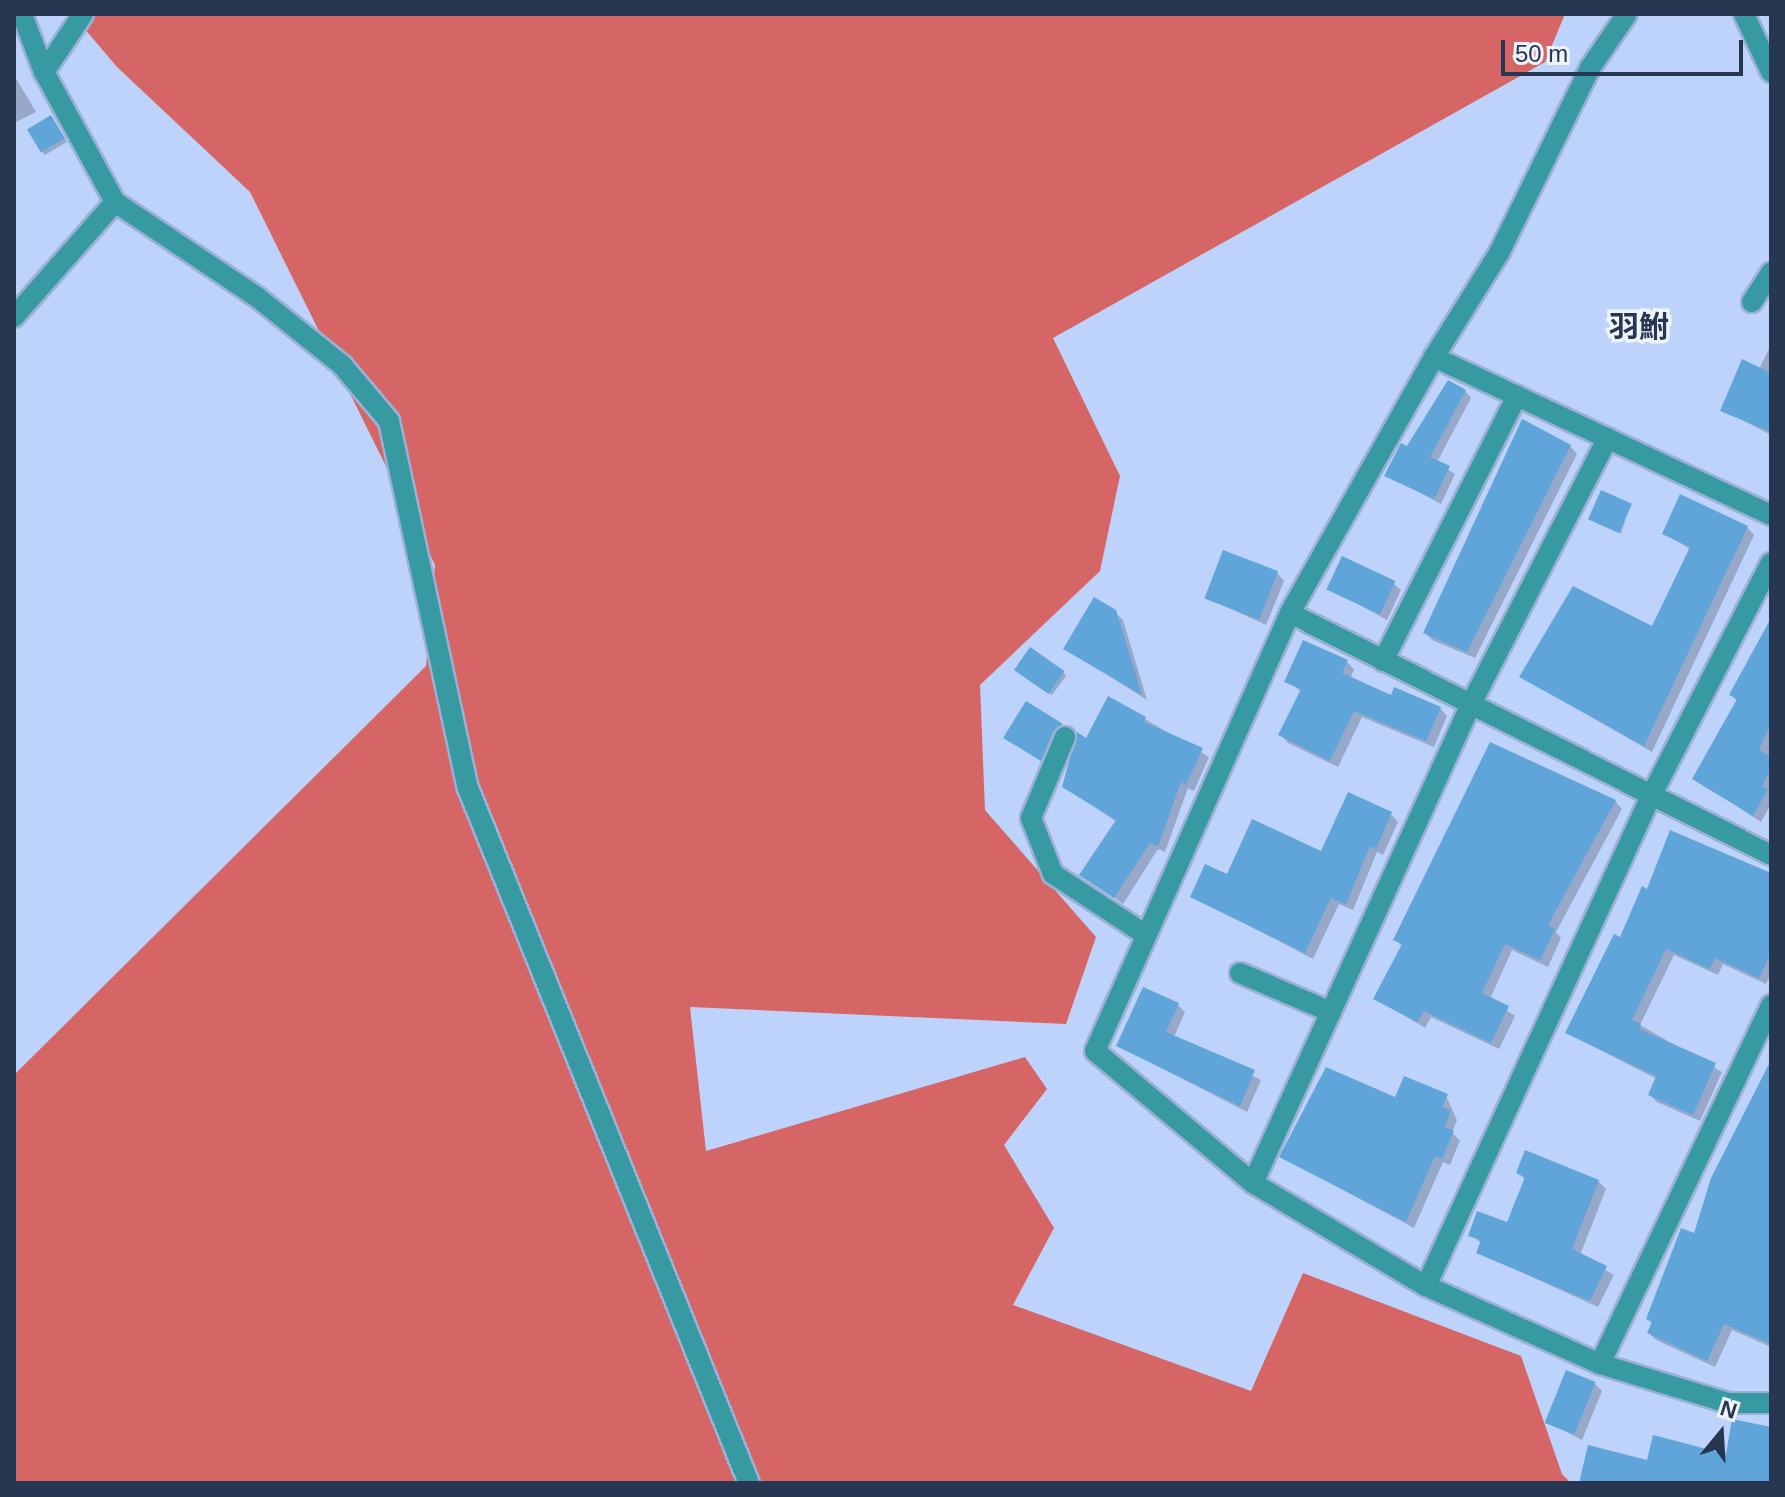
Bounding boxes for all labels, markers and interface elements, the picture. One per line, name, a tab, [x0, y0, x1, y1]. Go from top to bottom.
scale bar	[1505, 24, 1747, 74]
text: 50 m	[1515, 40, 1568, 67]
district label: 羽鮒	[1609, 309, 1669, 345]
north arrow	[1681, 1393, 1761, 1473]
text: N	[1717, 1395, 1740, 1424]

